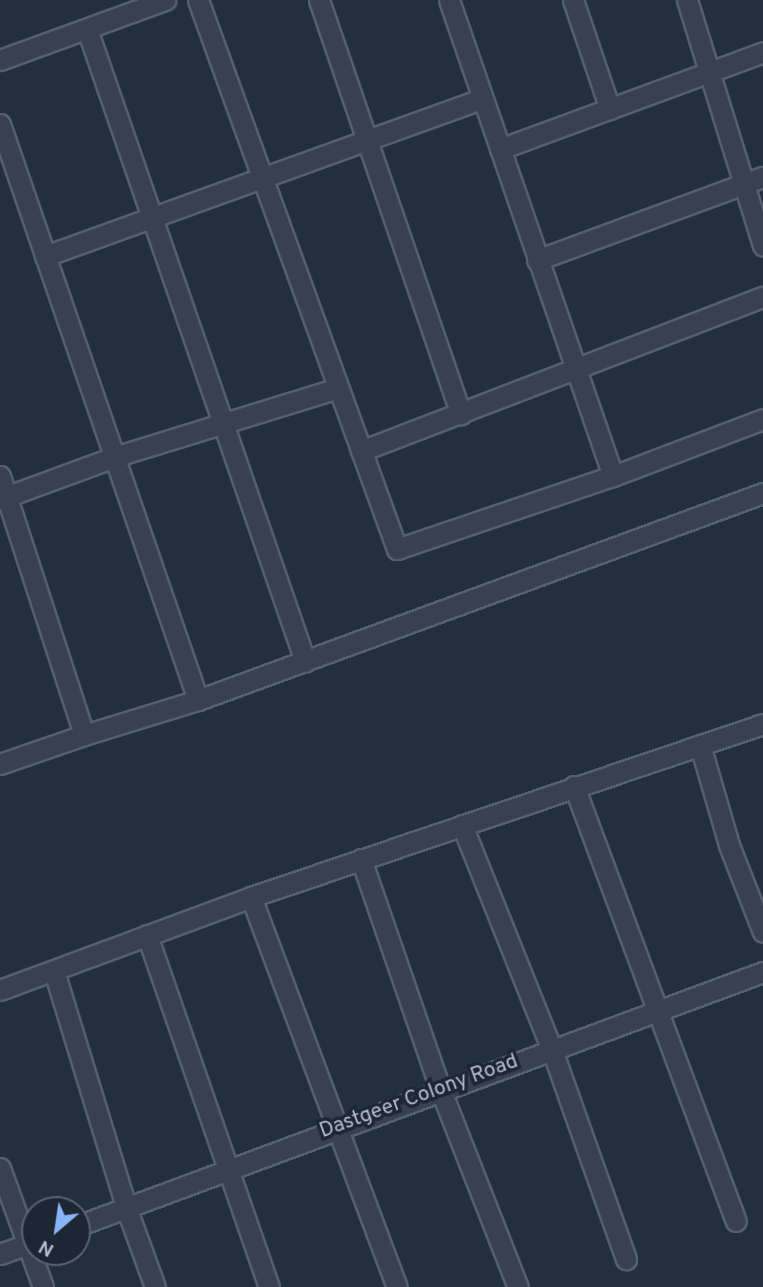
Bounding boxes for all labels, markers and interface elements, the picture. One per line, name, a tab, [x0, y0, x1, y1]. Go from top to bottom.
street label: Dastgeer Colony Road	[316, 1049, 522, 1145]
north arrow	[21, 1196, 91, 1266]
text: N	[35, 1234, 59, 1261]

